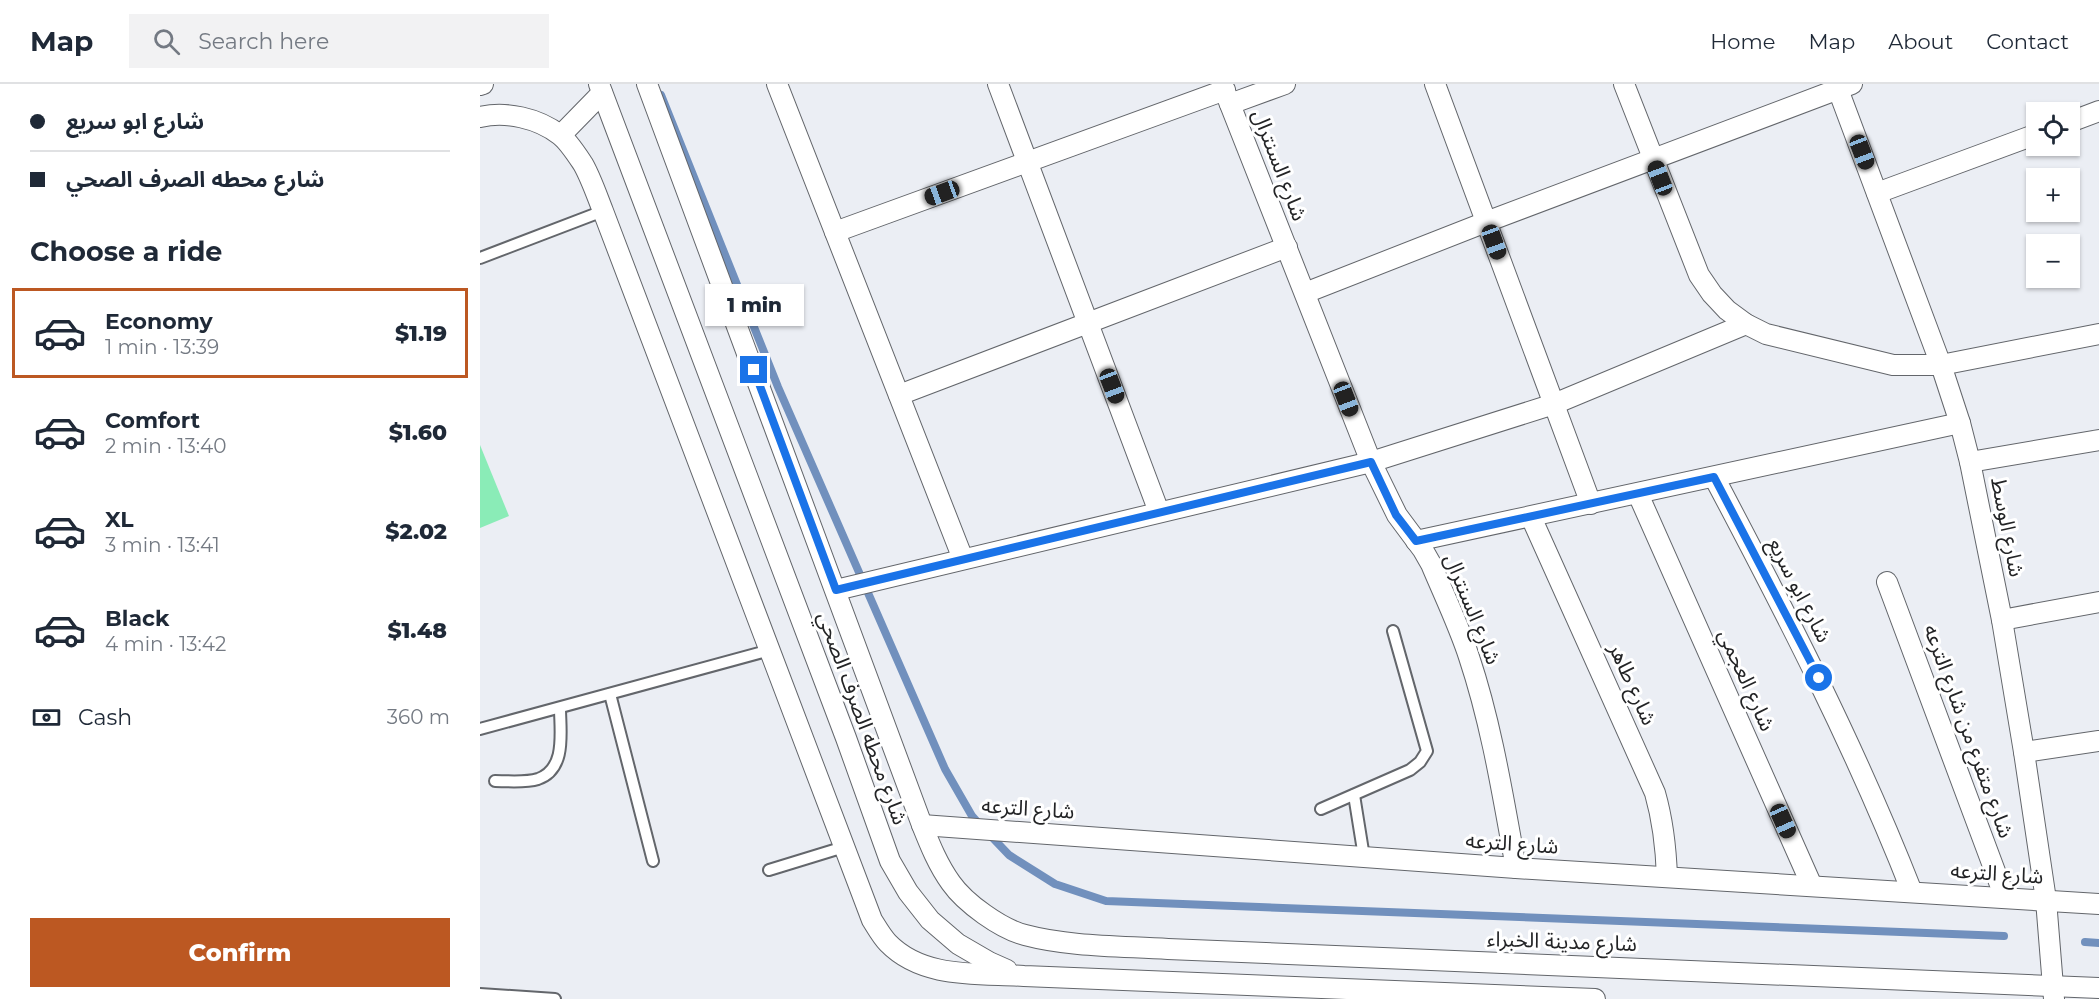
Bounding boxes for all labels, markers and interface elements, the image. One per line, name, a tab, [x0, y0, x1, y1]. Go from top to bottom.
search box	[129, 14, 549, 68]
text: Map	[30, 24, 93, 58]
icon: search	[150, 25, 183, 58]
text: Search here	[198, 28, 329, 55]
text: Home	[1710, 29, 1775, 54]
text: Map	[1808, 29, 1855, 54]
text: About	[1888, 29, 1953, 54]
text: Contact	[1986, 29, 2069, 54]
map controls	[2026, 102, 2080, 288]
button: locate	[2026, 102, 2080, 156]
street label: شارع السنترال	[1245, 106, 1313, 225]
text: شارع ابو سريع	[66, 108, 204, 135]
car	[1847, 132, 1877, 172]
car	[1645, 158, 1675, 198]
text: شارع محطه الصرف الصحي	[66, 166, 324, 193]
button: +	[2026, 168, 2080, 222]
car	[922, 178, 962, 208]
car	[1479, 222, 1509, 262]
button: −	[2026, 234, 2080, 288]
text: Choose a ride	[30, 235, 222, 268]
callout: 1 min	[704, 283, 804, 325]
text: 1 min	[727, 293, 782, 317]
icon: car	[33, 306, 87, 360]
text: Economy	[105, 308, 213, 335]
text: $1.19	[395, 320, 447, 347]
text: 1 min · 13:39	[105, 335, 219, 359]
route end	[740, 356, 767, 383]
car	[1097, 366, 1127, 406]
car	[1331, 379, 1361, 419]
icon: car	[33, 405, 87, 459]
text: Comfort	[105, 407, 200, 434]
text: $1.60	[389, 419, 447, 446]
text: 2 min · 13:40	[105, 434, 226, 458]
street label: شارع الوسط	[1983, 475, 2030, 579]
icon: car	[33, 504, 87, 558]
text: XL	[105, 506, 134, 533]
text: $2.02	[385, 518, 447, 545]
text: 3 min · 13:41	[105, 533, 220, 557]
street label: شارع ابو سريع	[1760, 534, 1837, 648]
street label: شارع السنترال	[1437, 550, 1507, 669]
icon: car	[33, 603, 87, 657]
text: Black	[105, 605, 169, 632]
street label: شارع محطه الصرف الصحي	[809, 608, 913, 829]
text: $1.48	[387, 617, 447, 644]
street label: شارع متفرع من شارع الترعه	[1916, 621, 2019, 842]
street label: شارع العجمي	[1710, 625, 1781, 736]
text: 4 min · 13:42	[105, 632, 226, 656]
street label: شارع طاهر	[1601, 638, 1662, 730]
route start	[1805, 664, 1832, 691]
icon: cash	[30, 701, 63, 734]
text: Cash	[78, 704, 132, 731]
text: 360 m	[387, 705, 450, 729]
street label: شارع الترعه	[980, 792, 1075, 827]
car	[1767, 801, 1799, 841]
street label: شارع الترعه	[1464, 827, 1559, 862]
street label: شارع الترعه	[1949, 857, 2044, 892]
button: Confirm	[30, 918, 450, 987]
street label: شارع مدينة الخبراء	[1486, 926, 1638, 959]

